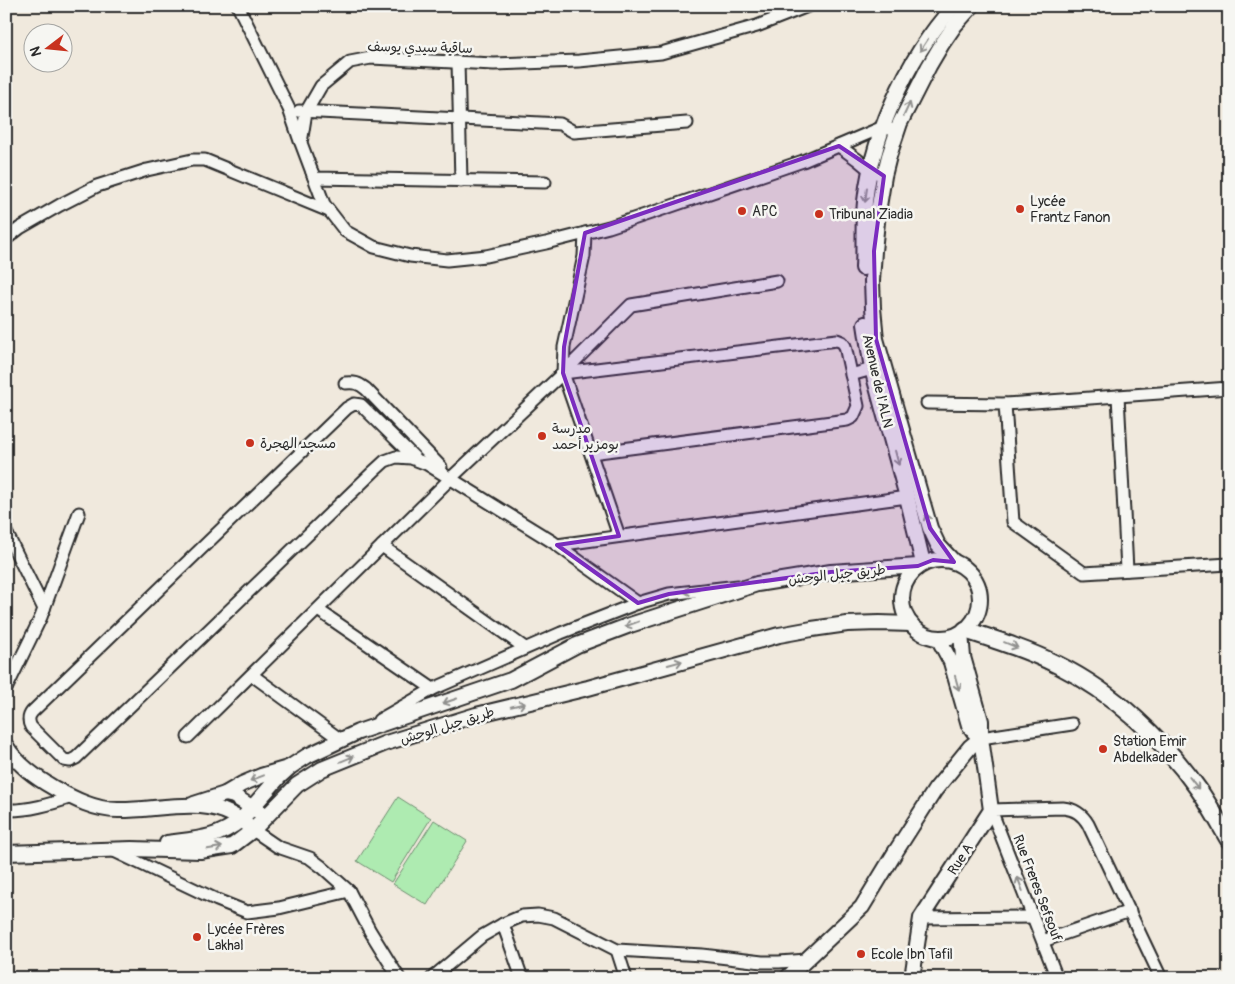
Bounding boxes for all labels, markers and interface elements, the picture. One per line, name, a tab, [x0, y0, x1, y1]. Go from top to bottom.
north arrow	[22, 22, 72, 72]
one-way arrow	[919, 37, 929, 51]
street label: ساقية سيدي يوسف	[367, 38, 473, 59]
text: N	[27, 45, 45, 58]
one-way arrow	[903, 102, 913, 117]
one-way arrow	[861, 187, 871, 203]
place label: Lycée Frantz Fanon	[1030, 193, 1111, 226]
place label: APC	[752, 203, 778, 220]
marker: Lycée Frantz Fanon	[1014, 203, 1026, 215]
marker: APC	[736, 205, 748, 217]
place label: Tribunal Ziadia	[829, 206, 913, 223]
marker: Tribunal Ziadia	[813, 208, 825, 220]
street label: Avenue de l'ALN	[858, 333, 897, 430]
place label: مدرسة بومزير أحمد	[552, 420, 619, 453]
marker: مدرسة بومزير أحمد	[536, 430, 548, 442]
place label: مسجد الهجرة	[260, 435, 336, 452]
marker: مسجد الهجرة	[244, 437, 256, 449]
one-way arrow	[892, 450, 902, 466]
one-way arrow	[923, 514, 933, 530]
street label: طريق جبل الوحش	[788, 561, 887, 589]
one-way arrow	[683, 586, 699, 596]
one-way arrow	[625, 620, 640, 629]
one-way arrow	[1003, 641, 1018, 650]
one-way arrow	[667, 658, 683, 668]
one-way arrow	[953, 674, 963, 690]
one-way arrow	[443, 696, 459, 706]
one-way arrow	[510, 700, 526, 709]
street label: طريق جبل الوحش	[398, 703, 497, 749]
place label: Station Emir Abdelkader	[1113, 733, 1187, 766]
marker: Station Emir Abdelkader	[1097, 743, 1109, 755]
one-way arrow	[339, 754, 354, 763]
one-way arrow	[250, 773, 265, 783]
one-way arrow	[1188, 776, 1199, 789]
street label: Rue Freres Sefsouf	[1009, 832, 1066, 944]
street label: Rue A	[944, 840, 977, 878]
one-way arrow	[207, 843, 223, 853]
one-way arrow	[1015, 876, 1024, 892]
place label: Lycée Frères Lakhal	[207, 921, 285, 954]
marker: Lycée Frères Lakhal	[191, 931, 203, 943]
place label: Ecole Ibn Tafil	[871, 946, 953, 963]
marker: Ecole Ibn Tafil	[855, 948, 867, 960]

